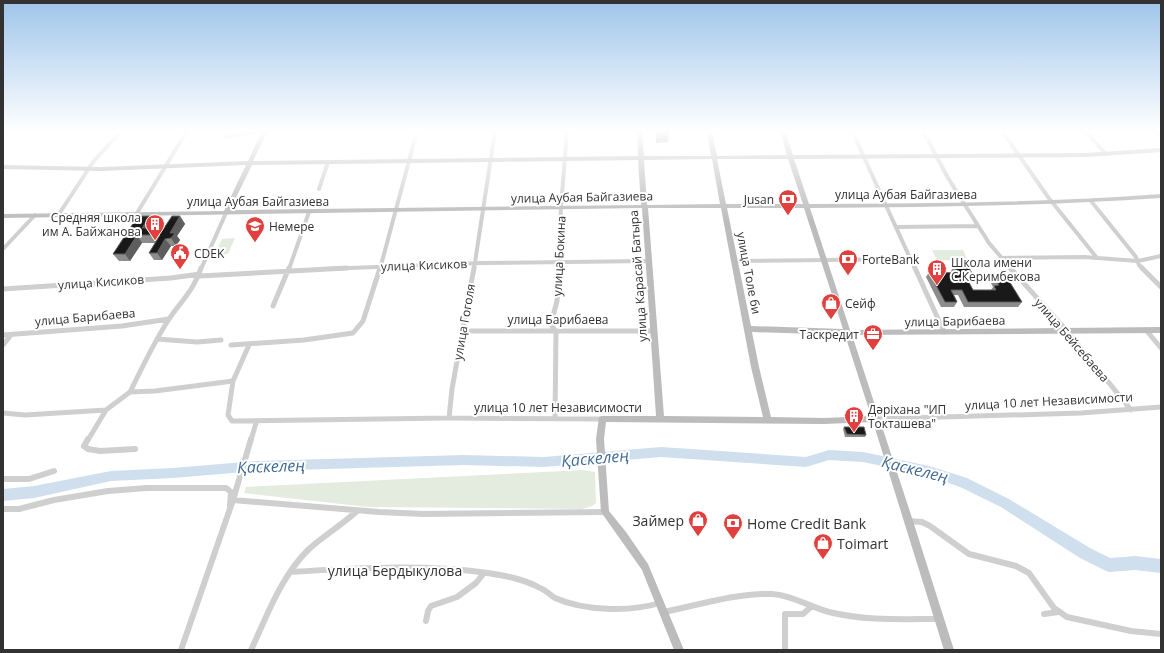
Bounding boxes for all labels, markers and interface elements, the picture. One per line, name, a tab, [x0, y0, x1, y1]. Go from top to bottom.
street label: улица Аубая Байгазиева	[835, 186, 977, 203]
street label: улица Аубая Байгазиева	[511, 187, 653, 207]
bank icon: Jusan	[777, 188, 799, 216]
place label: Jusan	[743, 191, 774, 208]
street label: улица Аубая Байгазиева	[187, 193, 329, 210]
place label: Средняя школа им А. Байжанова	[42, 209, 141, 240]
street label: улица Карасай Батыра	[625, 210, 651, 342]
building icon: Средняя школа им А. Байжанова	[144, 213, 166, 241]
school or university icon: Немере	[244, 215, 266, 243]
street label: улица Бокина	[548, 215, 570, 297]
place label: Немере	[269, 218, 314, 235]
street label: улица Толе би	[733, 231, 765, 315]
public building icon: CDEK	[169, 242, 191, 270]
place label: CDEK	[194, 245, 225, 262]
bank icon: ForteBank	[837, 248, 859, 276]
place label: ForteBank	[862, 251, 920, 268]
place label: Школа имени С.Керимбекова	[951, 254, 1040, 285]
street label: улица Кисиков	[381, 255, 468, 275]
building icon: Школа имени С.Керимбекова	[926, 258, 948, 286]
street label: улица Кисиков	[57, 270, 145, 293]
street label: улица Гоголя	[449, 283, 479, 361]
shop icon: Сейф	[820, 292, 842, 320]
street label: улица Бейсебаева	[1031, 294, 1113, 386]
place label: Сейф	[845, 295, 876, 312]
street label: улица Барибаева	[34, 304, 136, 330]
street label: улица Барибаева	[508, 311, 608, 328]
street label: улица Барибаева	[904, 312, 1006, 330]
office icon: Таскредит	[862, 323, 884, 351]
place label: Таскредит	[800, 326, 859, 343]
street label: улица 10 лет Независимости	[965, 388, 1133, 414]
street label: улица 10 лет Независимости	[474, 399, 642, 416]
place label: Дәріхана "ИП Токташева"	[868, 401, 946, 432]
building icon: Дәріхана "ИП Токташева"	[843, 405, 865, 433]
water label: Қаскелең	[560, 444, 630, 472]
water label: Қаскелең	[879, 450, 951, 488]
water label: Қаскелең	[237, 454, 306, 478]
shop icon: Займер	[687, 509, 709, 537]
place label: Займер	[632, 511, 684, 530]
bank icon: Home Credit Bank	[722, 512, 744, 540]
place label: Home Credit Bank	[747, 514, 867, 533]
shop icon: Toimart	[812, 532, 834, 560]
place label: Toimart	[837, 534, 888, 553]
street label: улица Бердыкулова	[328, 561, 462, 580]

